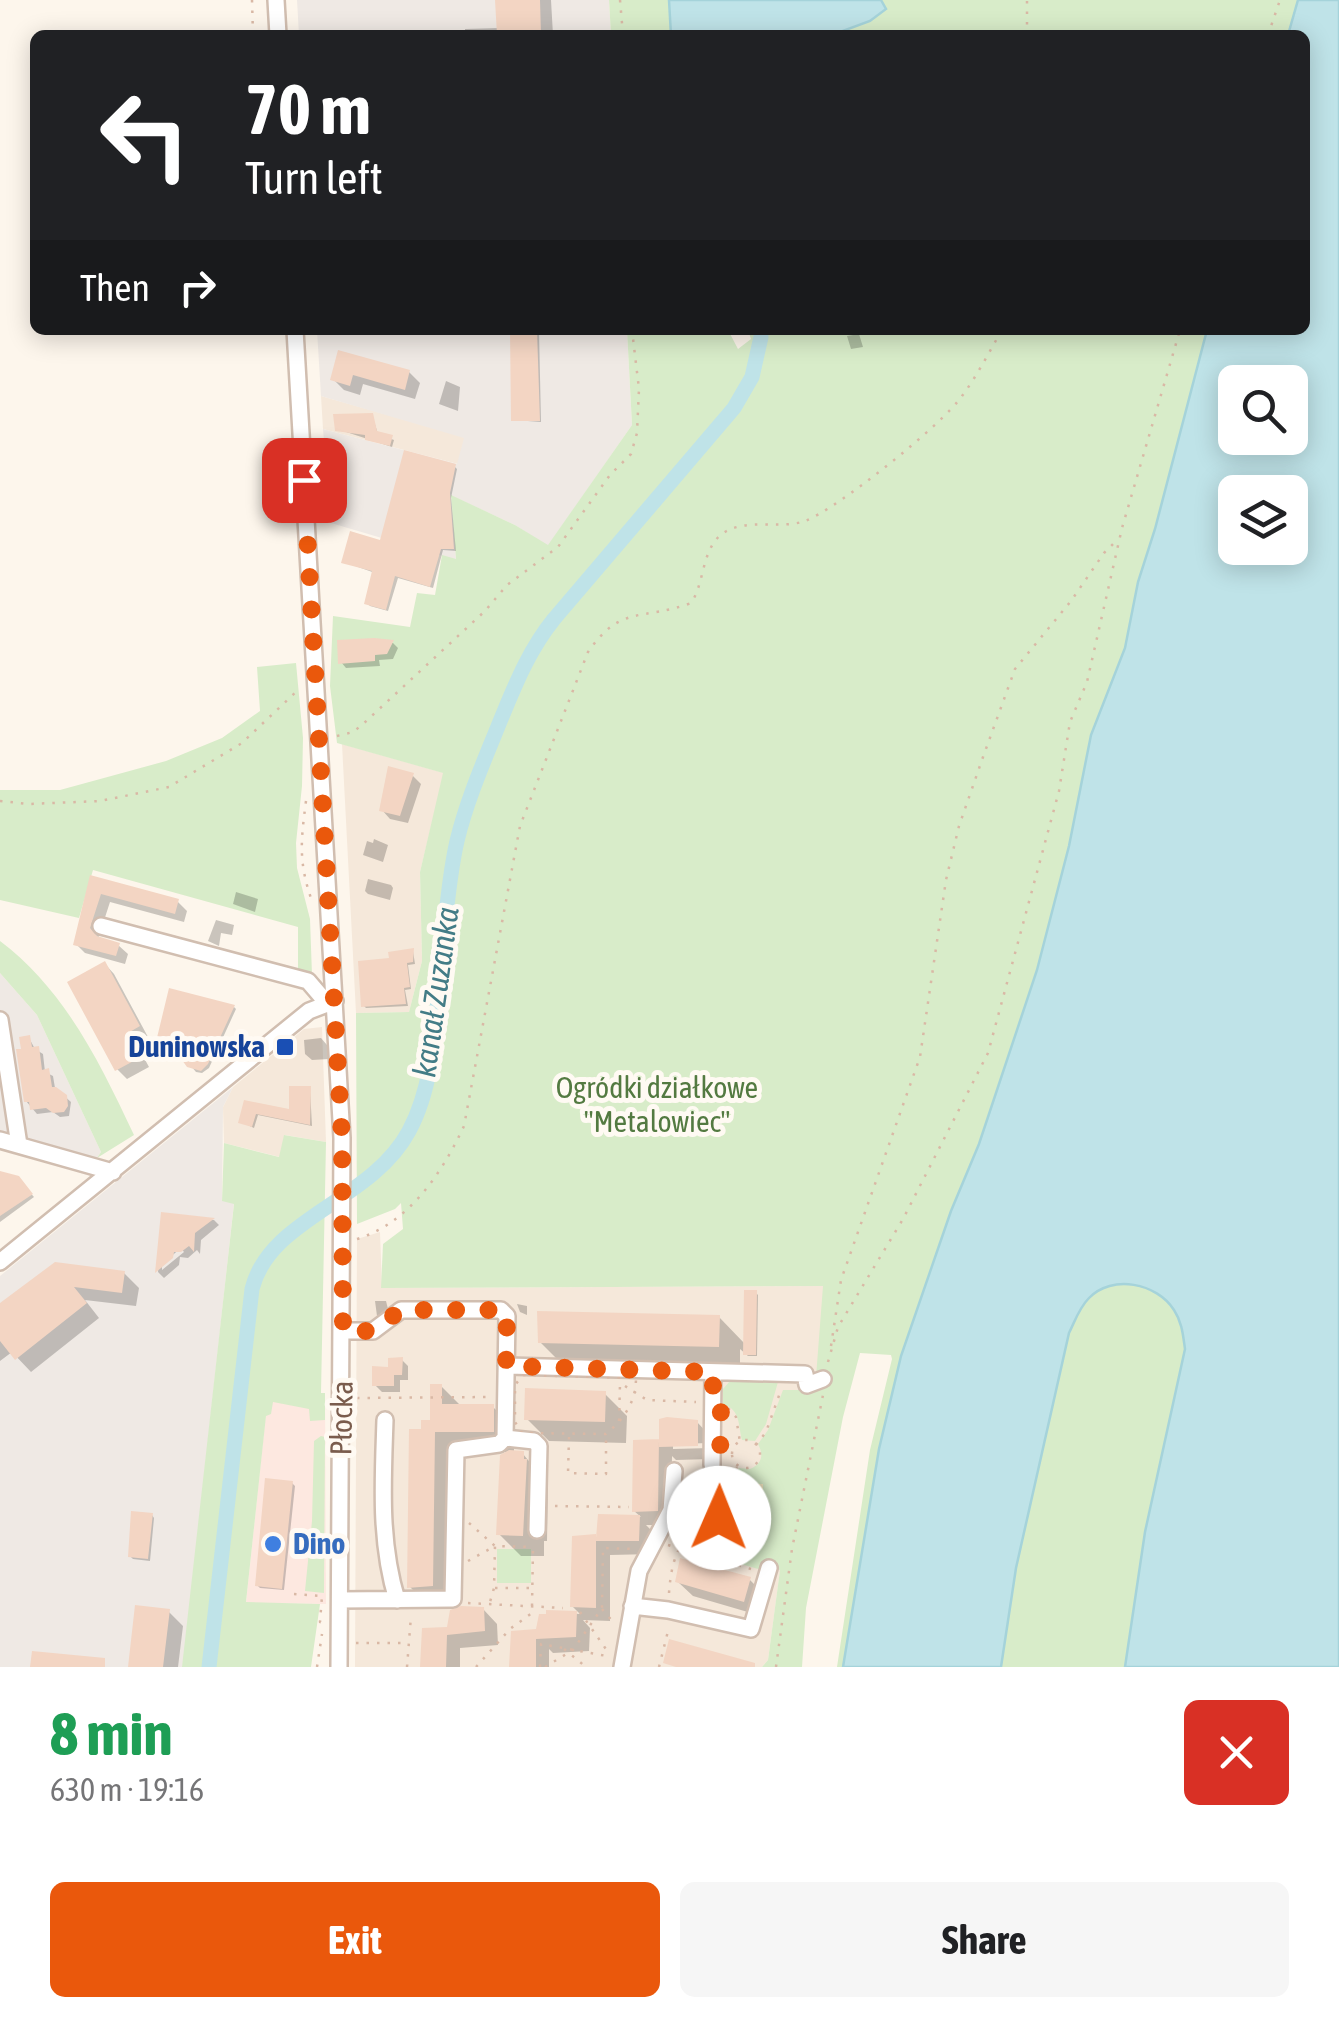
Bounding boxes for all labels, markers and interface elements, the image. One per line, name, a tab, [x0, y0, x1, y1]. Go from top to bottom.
text: 70 m	[245, 69, 371, 149]
icon: left	[80, 70, 210, 200]
text: Turn left	[245, 152, 383, 204]
icon: right	[170, 260, 225, 315]
text: Then	[80, 266, 150, 309]
map controls	[1218, 365, 1308, 565]
button: search	[1218, 365, 1308, 455]
pin	[262, 438, 347, 523]
icon: arrive	[277, 453, 332, 508]
button: layers	[1218, 475, 1308, 565]
water label: kanał Zuzanka	[405, 904, 466, 1079]
place label: Duninowska	[128, 1029, 265, 1063]
marker: Duninowska	[274, 1036, 296, 1058]
park label: Ogródki działkowe "Metalowiec"	[556, 1070, 758, 1138]
street label: Płocka	[323, 1380, 359, 1456]
position arrow	[667, 1466, 771, 1570]
place label: Dino	[293, 1526, 345, 1560]
marker: Dino	[262, 1533, 284, 1555]
text: 8 min	[50, 1699, 173, 1768]
button: close	[1184, 1700, 1289, 1805]
text: 630 m · 19:16	[50, 1771, 204, 1808]
button: Exit	[50, 1882, 660, 1997]
button: Share	[680, 1882, 1289, 1997]

